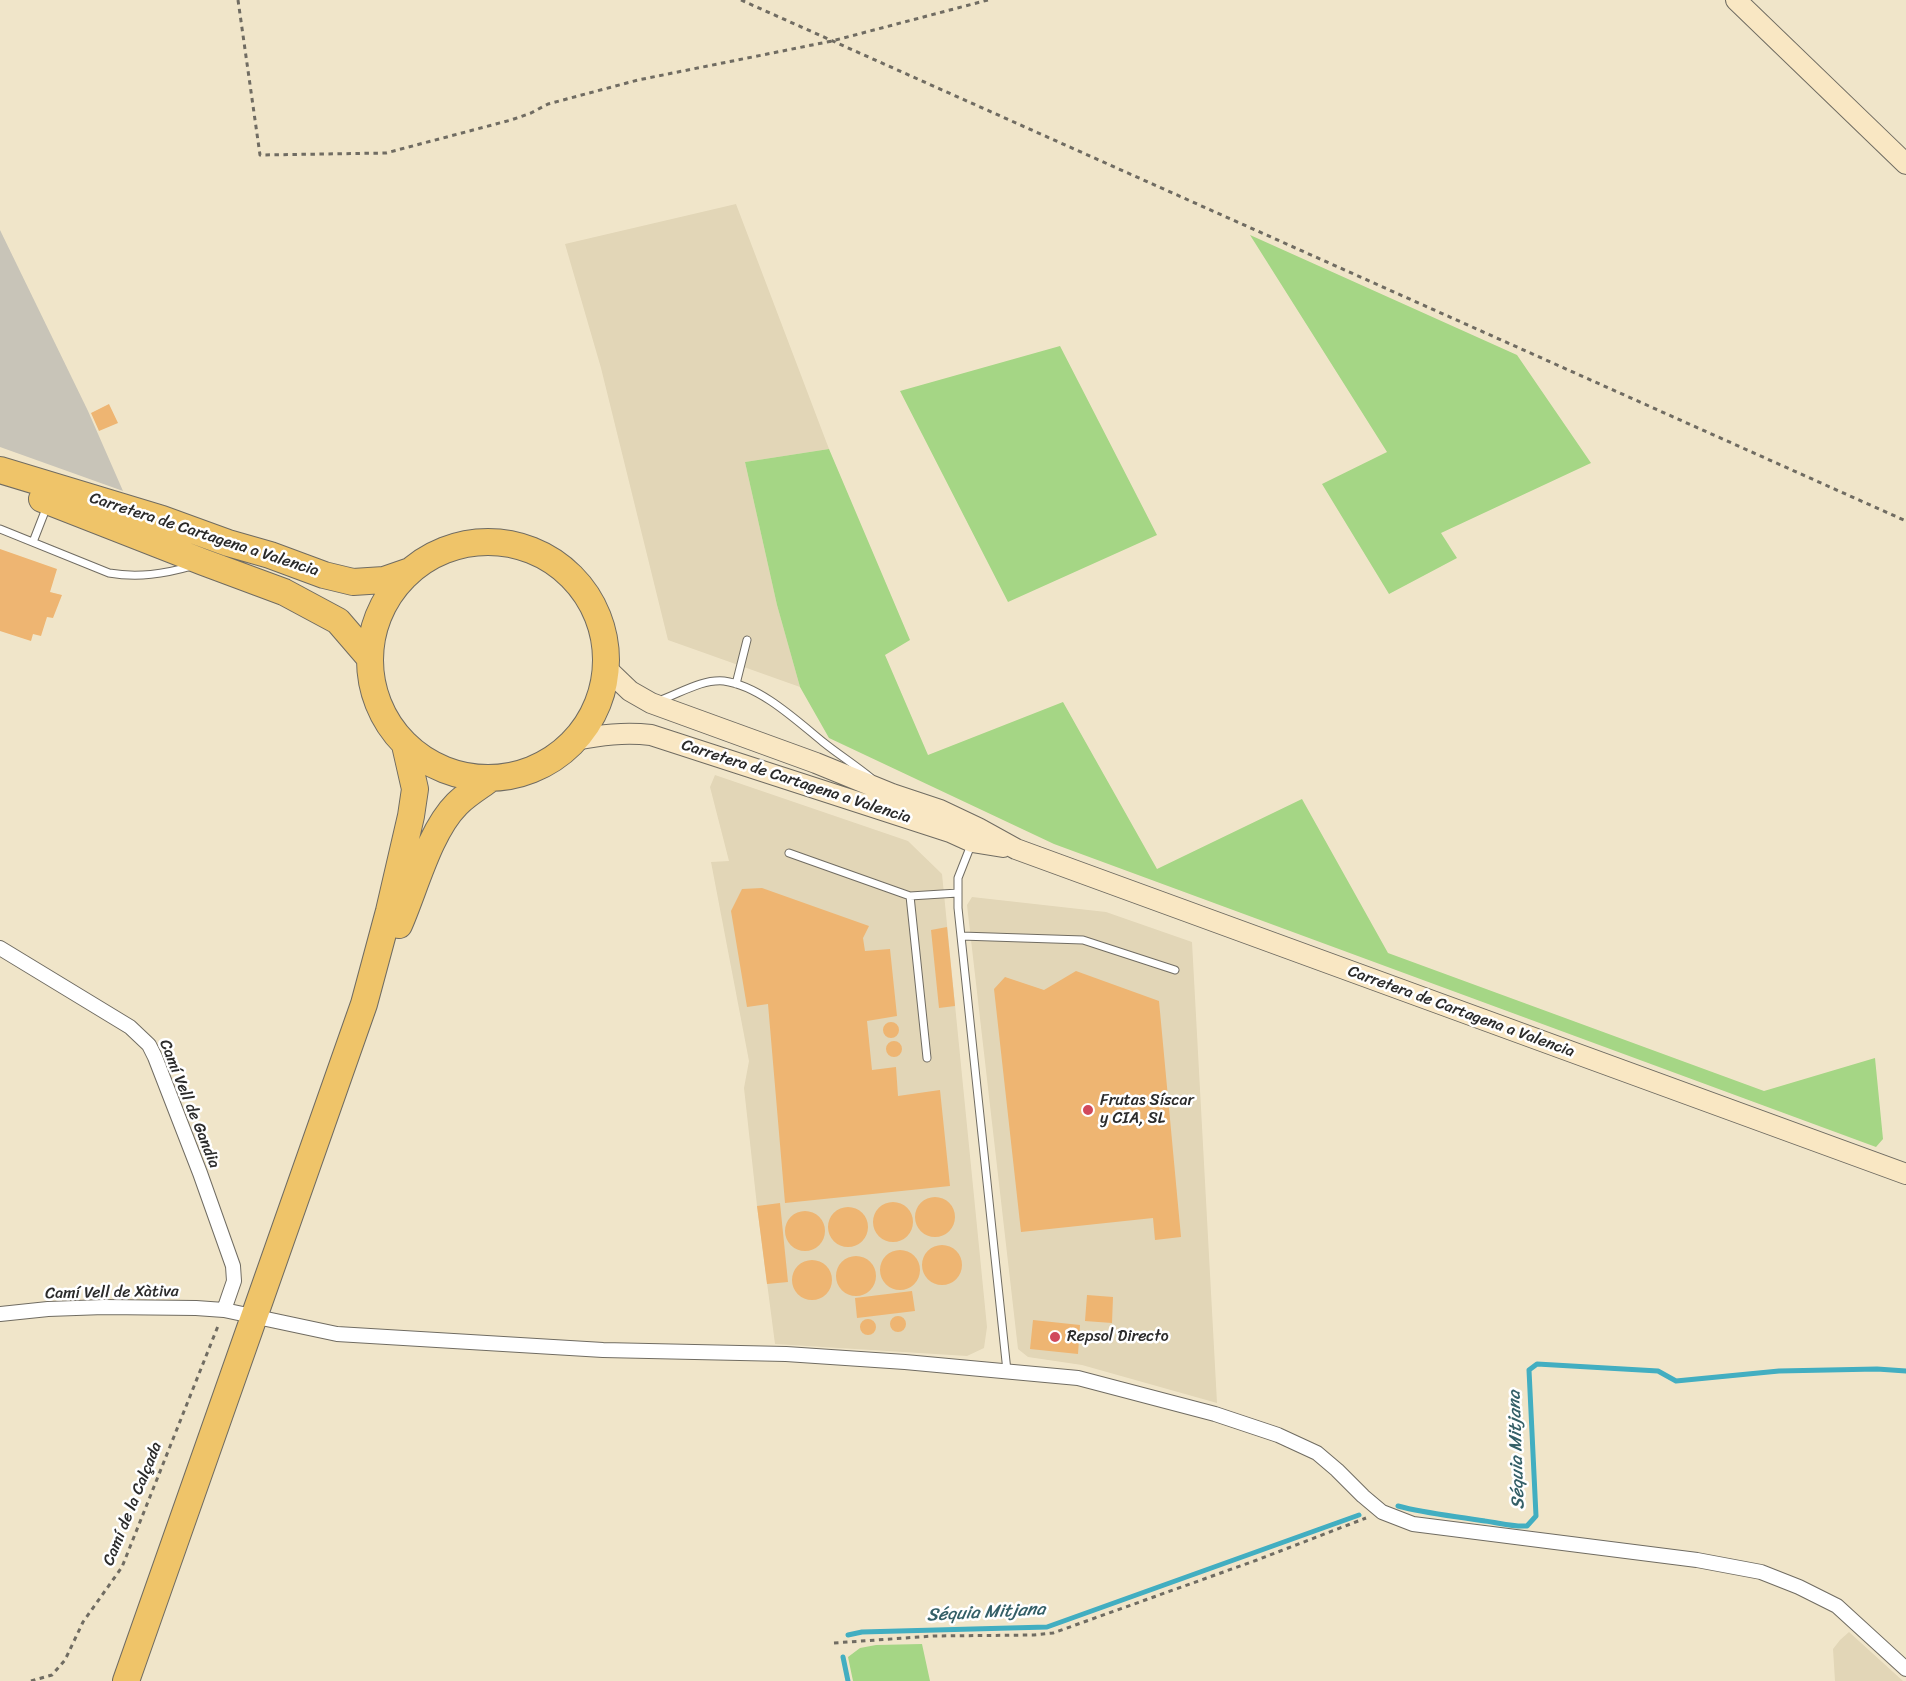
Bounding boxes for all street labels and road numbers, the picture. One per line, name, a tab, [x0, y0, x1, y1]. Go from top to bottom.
street label: Carretera de Cartagena a Valencia	[87, 489, 321, 581]
street label: Carretera de Cartagena a Valencia	[679, 736, 913, 828]
street label: Carretera de Cartagena a Valencia	[1345, 962, 1577, 1062]
street label: Camí Vell de Gandia	[154, 1037, 224, 1171]
street label: Camí Vell de Xàtiva	[45, 1282, 179, 1304]
street label: Camí de la Calçada	[99, 1439, 167, 1569]

